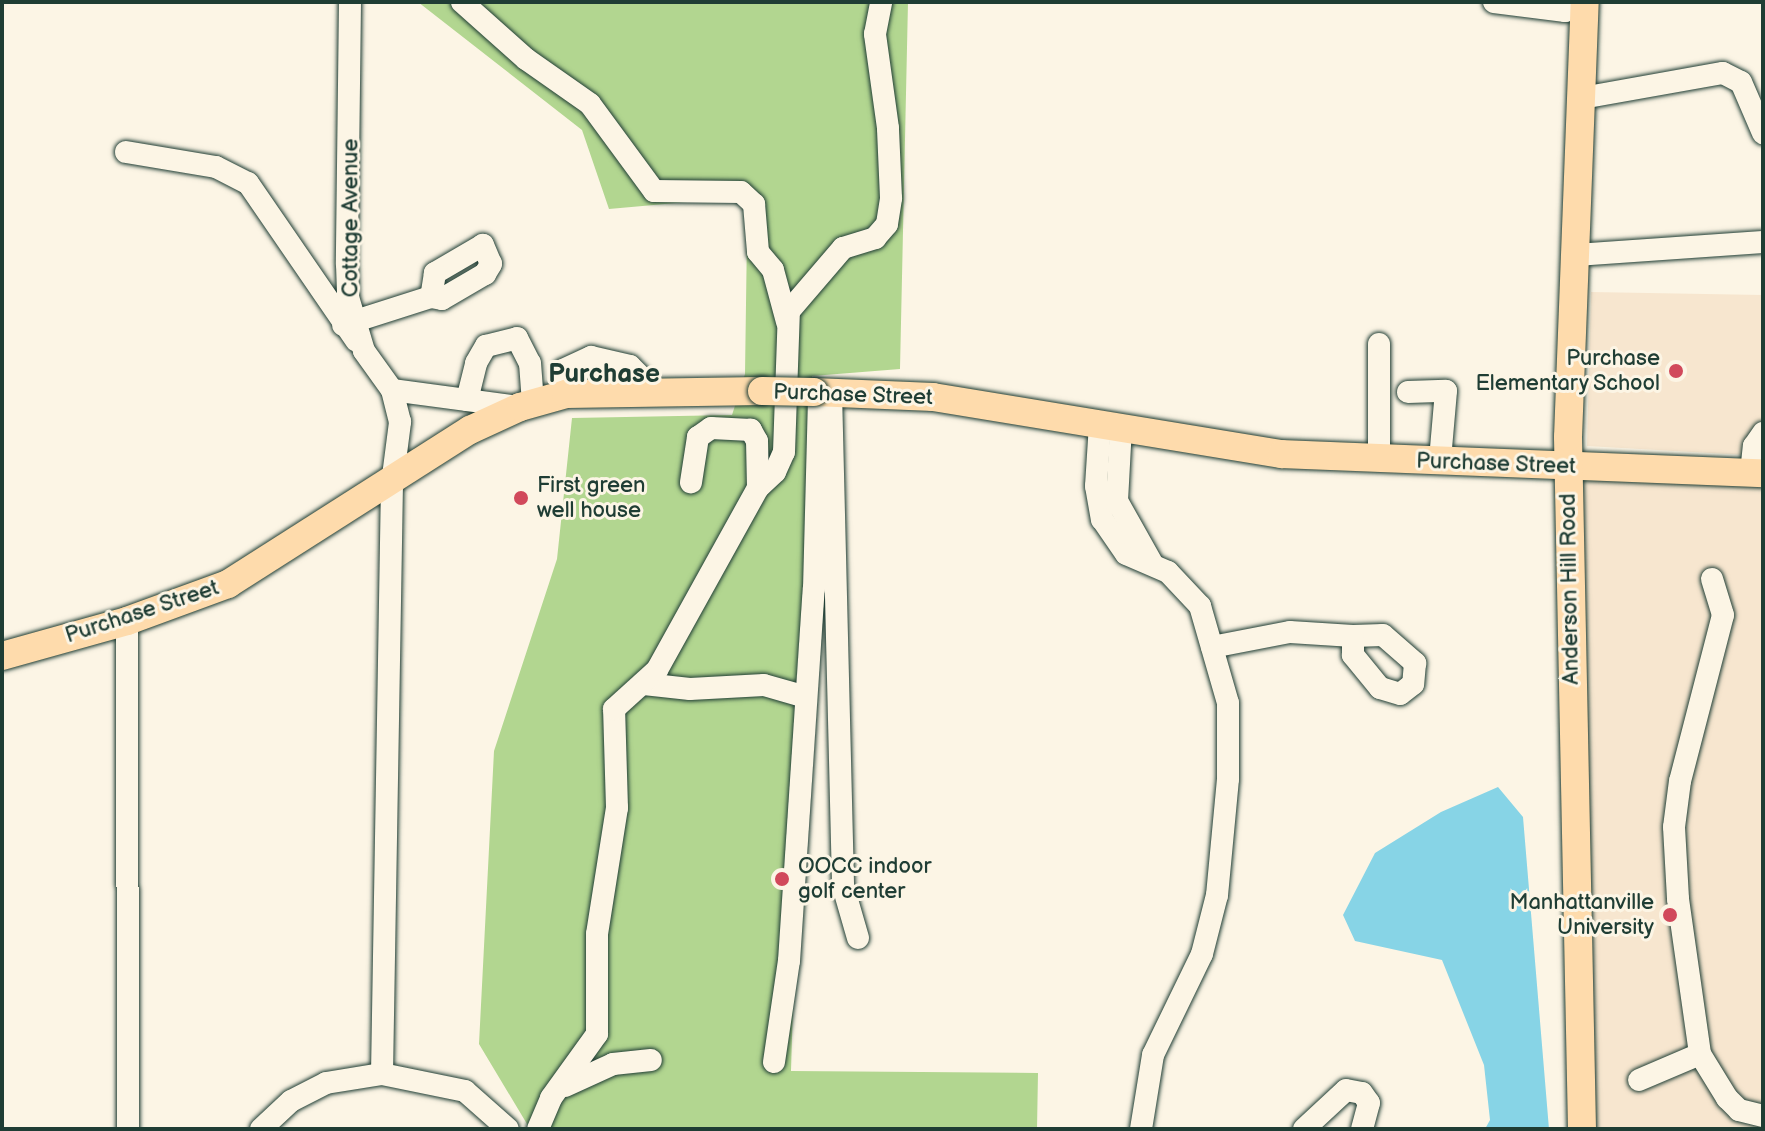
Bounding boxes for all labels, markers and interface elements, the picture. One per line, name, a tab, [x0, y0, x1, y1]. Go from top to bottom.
street label: Cottage Avenue	[338, 139, 364, 297]
place label: Purchase Elementary School	[1474, 345, 1660, 396]
district label: Purchase	[548, 359, 660, 391]
marker: Purchase Elementary School	[1667, 362, 1685, 380]
street label: Purchase Street	[772, 379, 934, 411]
street label: Purchase Street	[1415, 448, 1577, 480]
place label: First green well house	[537, 472, 645, 524]
marker: First green well house	[512, 489, 530, 507]
street label: Anderson Hill Road	[1555, 493, 1585, 685]
street label: Purchase Street	[62, 575, 222, 649]
place label: OOCC indoor golf center	[798, 853, 931, 904]
marker: OOCC indoor golf center	[773, 870, 791, 888]
place label: Manhattanville University	[1509, 889, 1654, 940]
marker: Manhattanville University	[1661, 906, 1679, 924]

